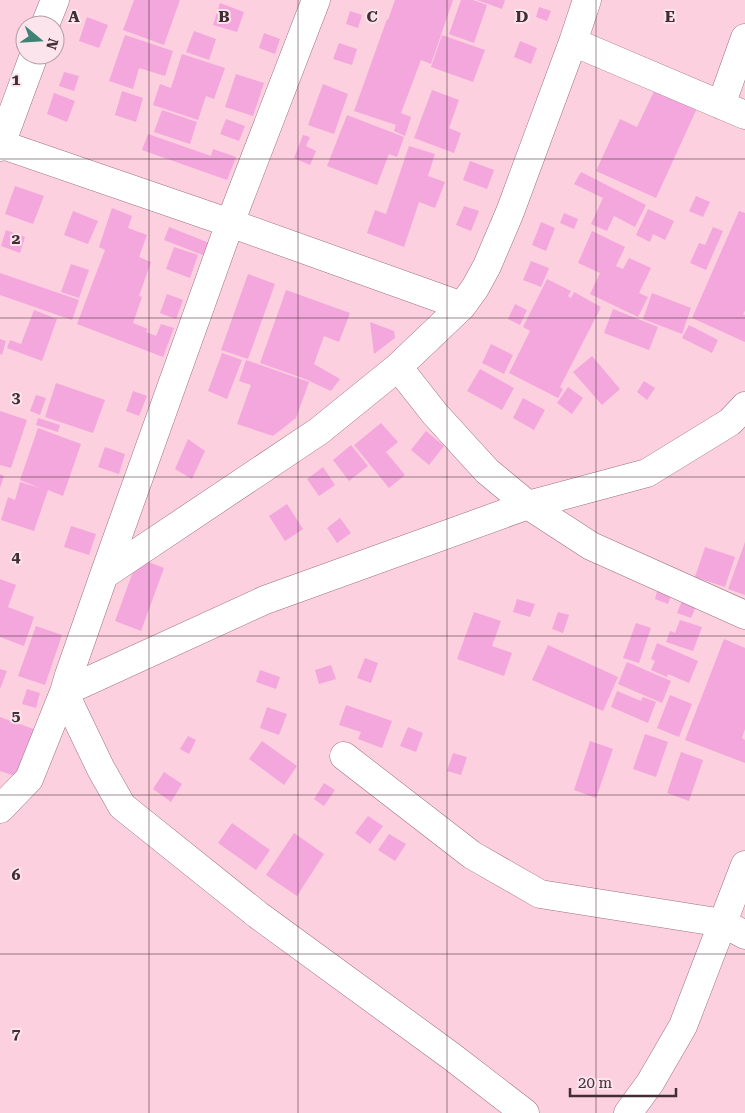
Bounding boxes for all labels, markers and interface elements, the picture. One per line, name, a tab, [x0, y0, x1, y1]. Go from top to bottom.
text: A	[68, 7, 80, 26]
text: B	[218, 7, 230, 26]
text: C	[366, 7, 378, 26]
text: D	[516, 7, 529, 26]
text: E	[665, 7, 675, 26]
north arrow	[15, 15, 65, 65]
text: N	[43, 36, 62, 52]
text: 1	[12, 70, 21, 89]
text: 2	[12, 229, 21, 248]
text: 3	[12, 388, 21, 407]
text: 4	[12, 547, 21, 566]
text: 5	[12, 706, 21, 725]
text: 6	[12, 865, 21, 884]
text: 7	[12, 1024, 21, 1043]
scale bar	[570, 1066, 676, 1098]
text: 20 m	[578, 1074, 613, 1092]

